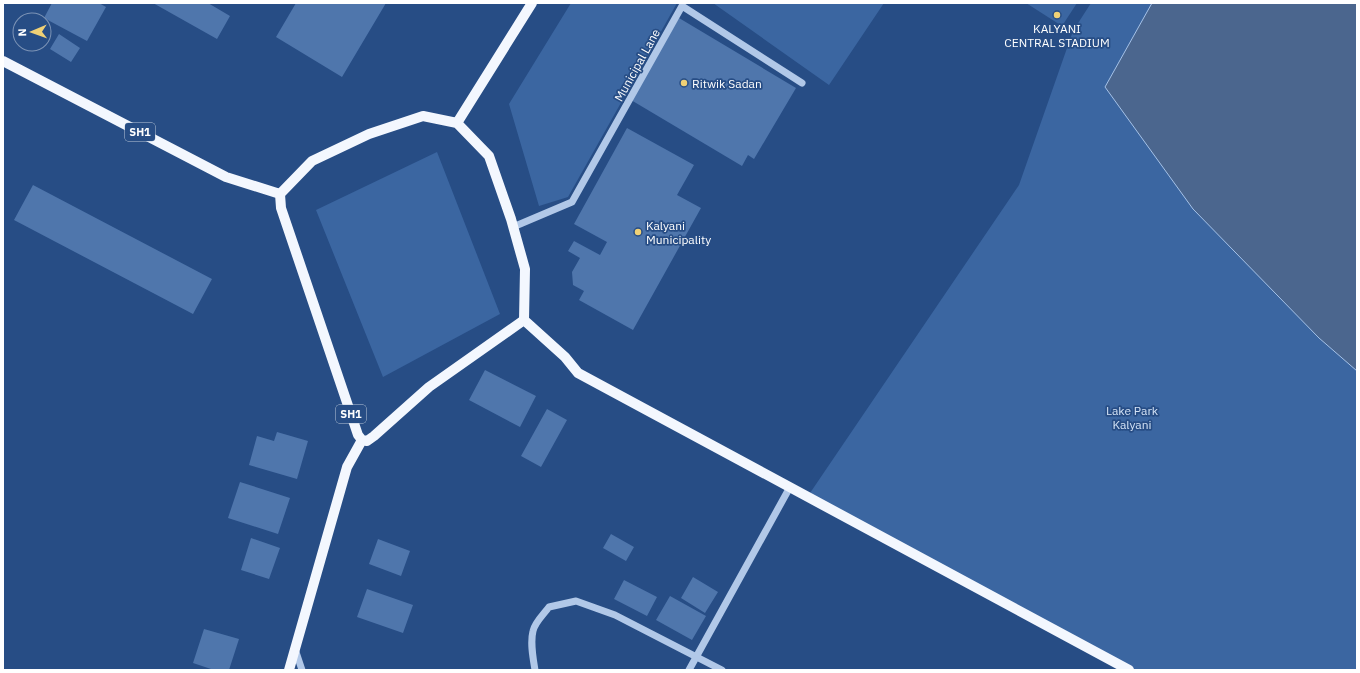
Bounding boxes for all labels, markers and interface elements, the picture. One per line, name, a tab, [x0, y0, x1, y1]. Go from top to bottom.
marker: KALYANI CENTRAL STADIUM	[1052, 10, 1062, 20]
north arrow	[12, 12, 52, 52]
place label: KALYANI CENTRAL STADIUM	[1004, 21, 1110, 50]
street label: Municipal Lane	[611, 26, 663, 104]
text: N	[15, 28, 29, 37]
place label: Ritwik Sadan	[692, 76, 762, 91]
marker: Ritwik Sadan	[679, 78, 689, 88]
road number: SH1	[125, 123, 155, 141]
place label: Kalyani Municipality	[646, 218, 711, 247]
marker: Kalyani Municipality	[633, 227, 643, 237]
park label: Lake Park Kalyani	[1106, 403, 1159, 432]
road number: SH1	[336, 405, 366, 423]

